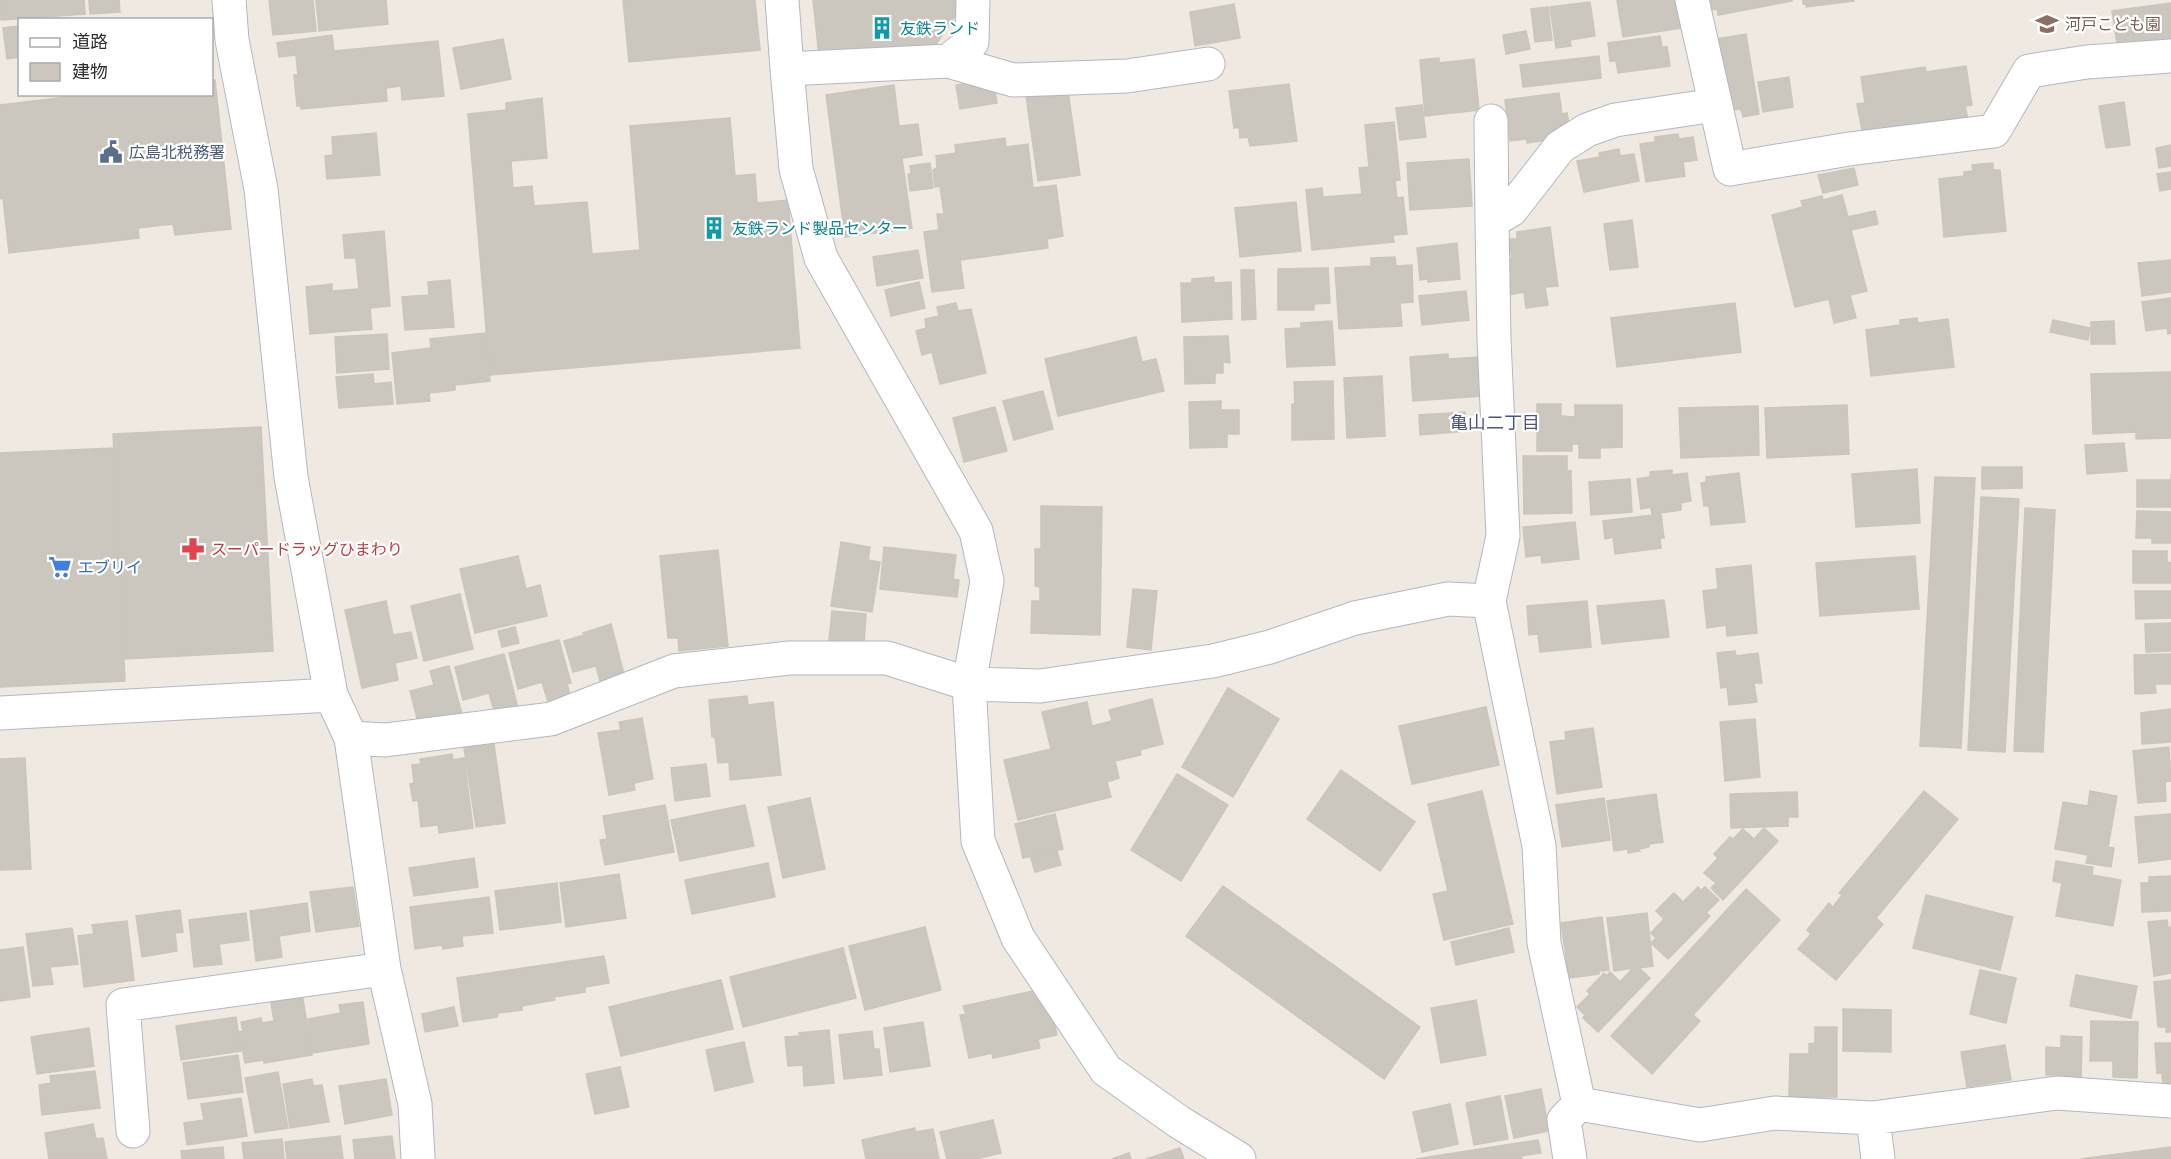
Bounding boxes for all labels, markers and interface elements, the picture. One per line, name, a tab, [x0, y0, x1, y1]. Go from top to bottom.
school or university icon: 河戸こども園	[2034, 11, 2060, 37]
place label: 河戸こども園	[2065, 13, 2161, 35]
building icon: 友鉄ランド	[869, 15, 895, 41]
place label: 友鉄ランド	[900, 17, 980, 39]
legend	[18, 18, 213, 96]
text: 道路	[72, 29, 108, 54]
text: 建物	[72, 59, 108, 84]
public building icon: 広島北税務署	[98, 139, 124, 165]
place label: 広島北税務署	[129, 141, 225, 163]
building icon: 友鉄ランド製品センター	[701, 215, 727, 241]
place label: 友鉄ランド製品センター	[732, 217, 908, 239]
district label: 亀山二丁目	[1450, 410, 1540, 435]
pharmacy icon: スーパードラッグひまわり	[180, 536, 206, 562]
place label: スーパードラッグひまわり	[211, 538, 403, 560]
supermarket icon: エブリイ	[47, 554, 73, 580]
place label: エブリイ	[78, 556, 142, 578]

